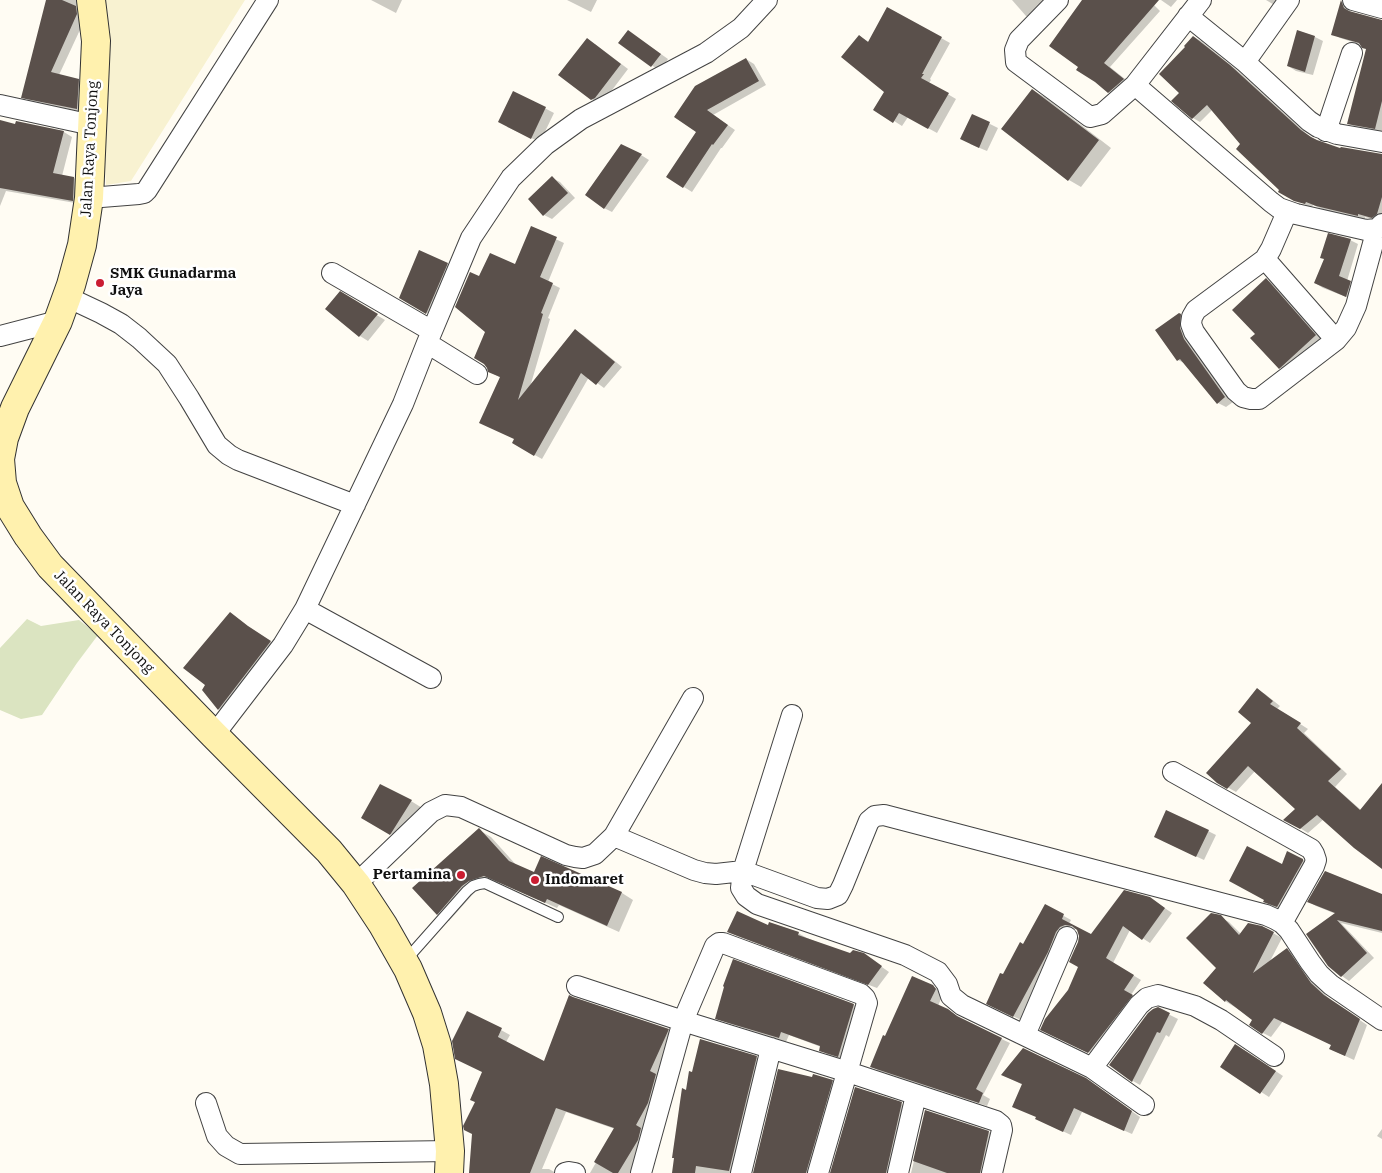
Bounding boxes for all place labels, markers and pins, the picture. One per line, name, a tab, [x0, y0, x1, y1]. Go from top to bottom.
place label: SMK Gunadarma Jaya	[110, 265, 236, 300]
marker: SMK Gunadarma Jaya	[94, 277, 106, 289]
place label: Pertamina	[373, 866, 451, 884]
marker: Pertamina	[455, 869, 467, 881]
place label: Indomaret	[545, 871, 624, 889]
marker: Indomaret	[529, 874, 541, 886]

